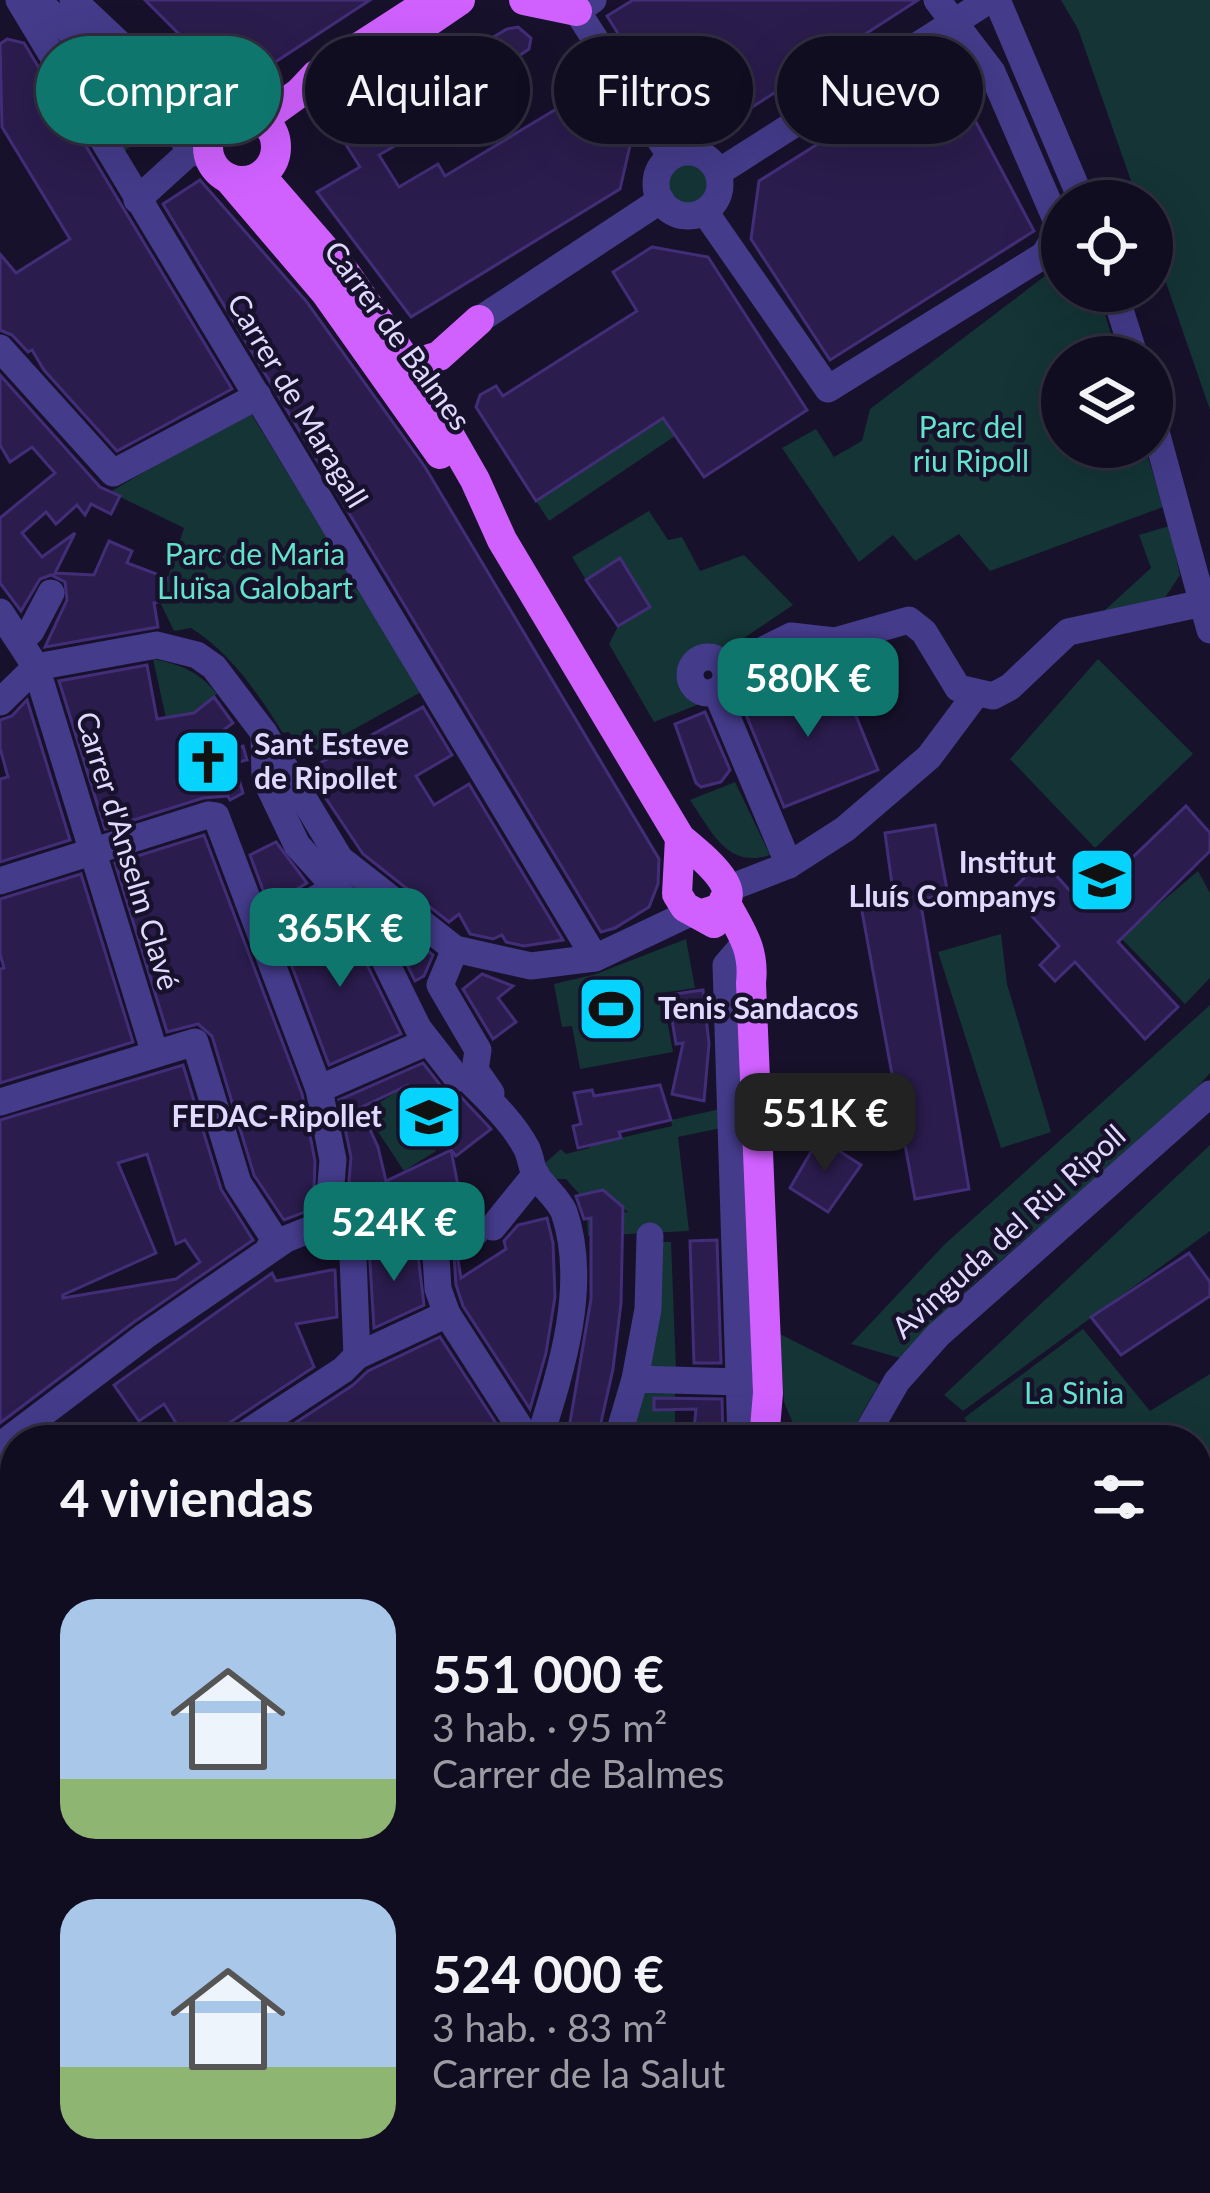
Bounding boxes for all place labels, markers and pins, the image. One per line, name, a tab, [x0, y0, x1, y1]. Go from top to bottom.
pin: 580K €	[710, 638, 906, 740]
place label: Sant Esteve de Ripollet	[254, 725, 409, 795]
church icon: Sant Esteve de Ripollet	[173, 727, 243, 797]
place label: Institut Lluís Companys	[849, 843, 1056, 913]
school or university icon: Institut Lluís Companys	[1067, 845, 1137, 915]
pin: 365K €	[242, 888, 438, 990]
sports icon: Tenis Sandacos	[576, 974, 646, 1044]
place label: Tenis Sandacos	[658, 989, 859, 1025]
pin: 551K €	[727, 1073, 923, 1175]
school or university icon: FEDAC-Ripollet	[394, 1082, 464, 1152]
place label: FEDAC-Ripollet	[171, 1097, 382, 1133]
pin: 524K €	[296, 1182, 492, 1284]

